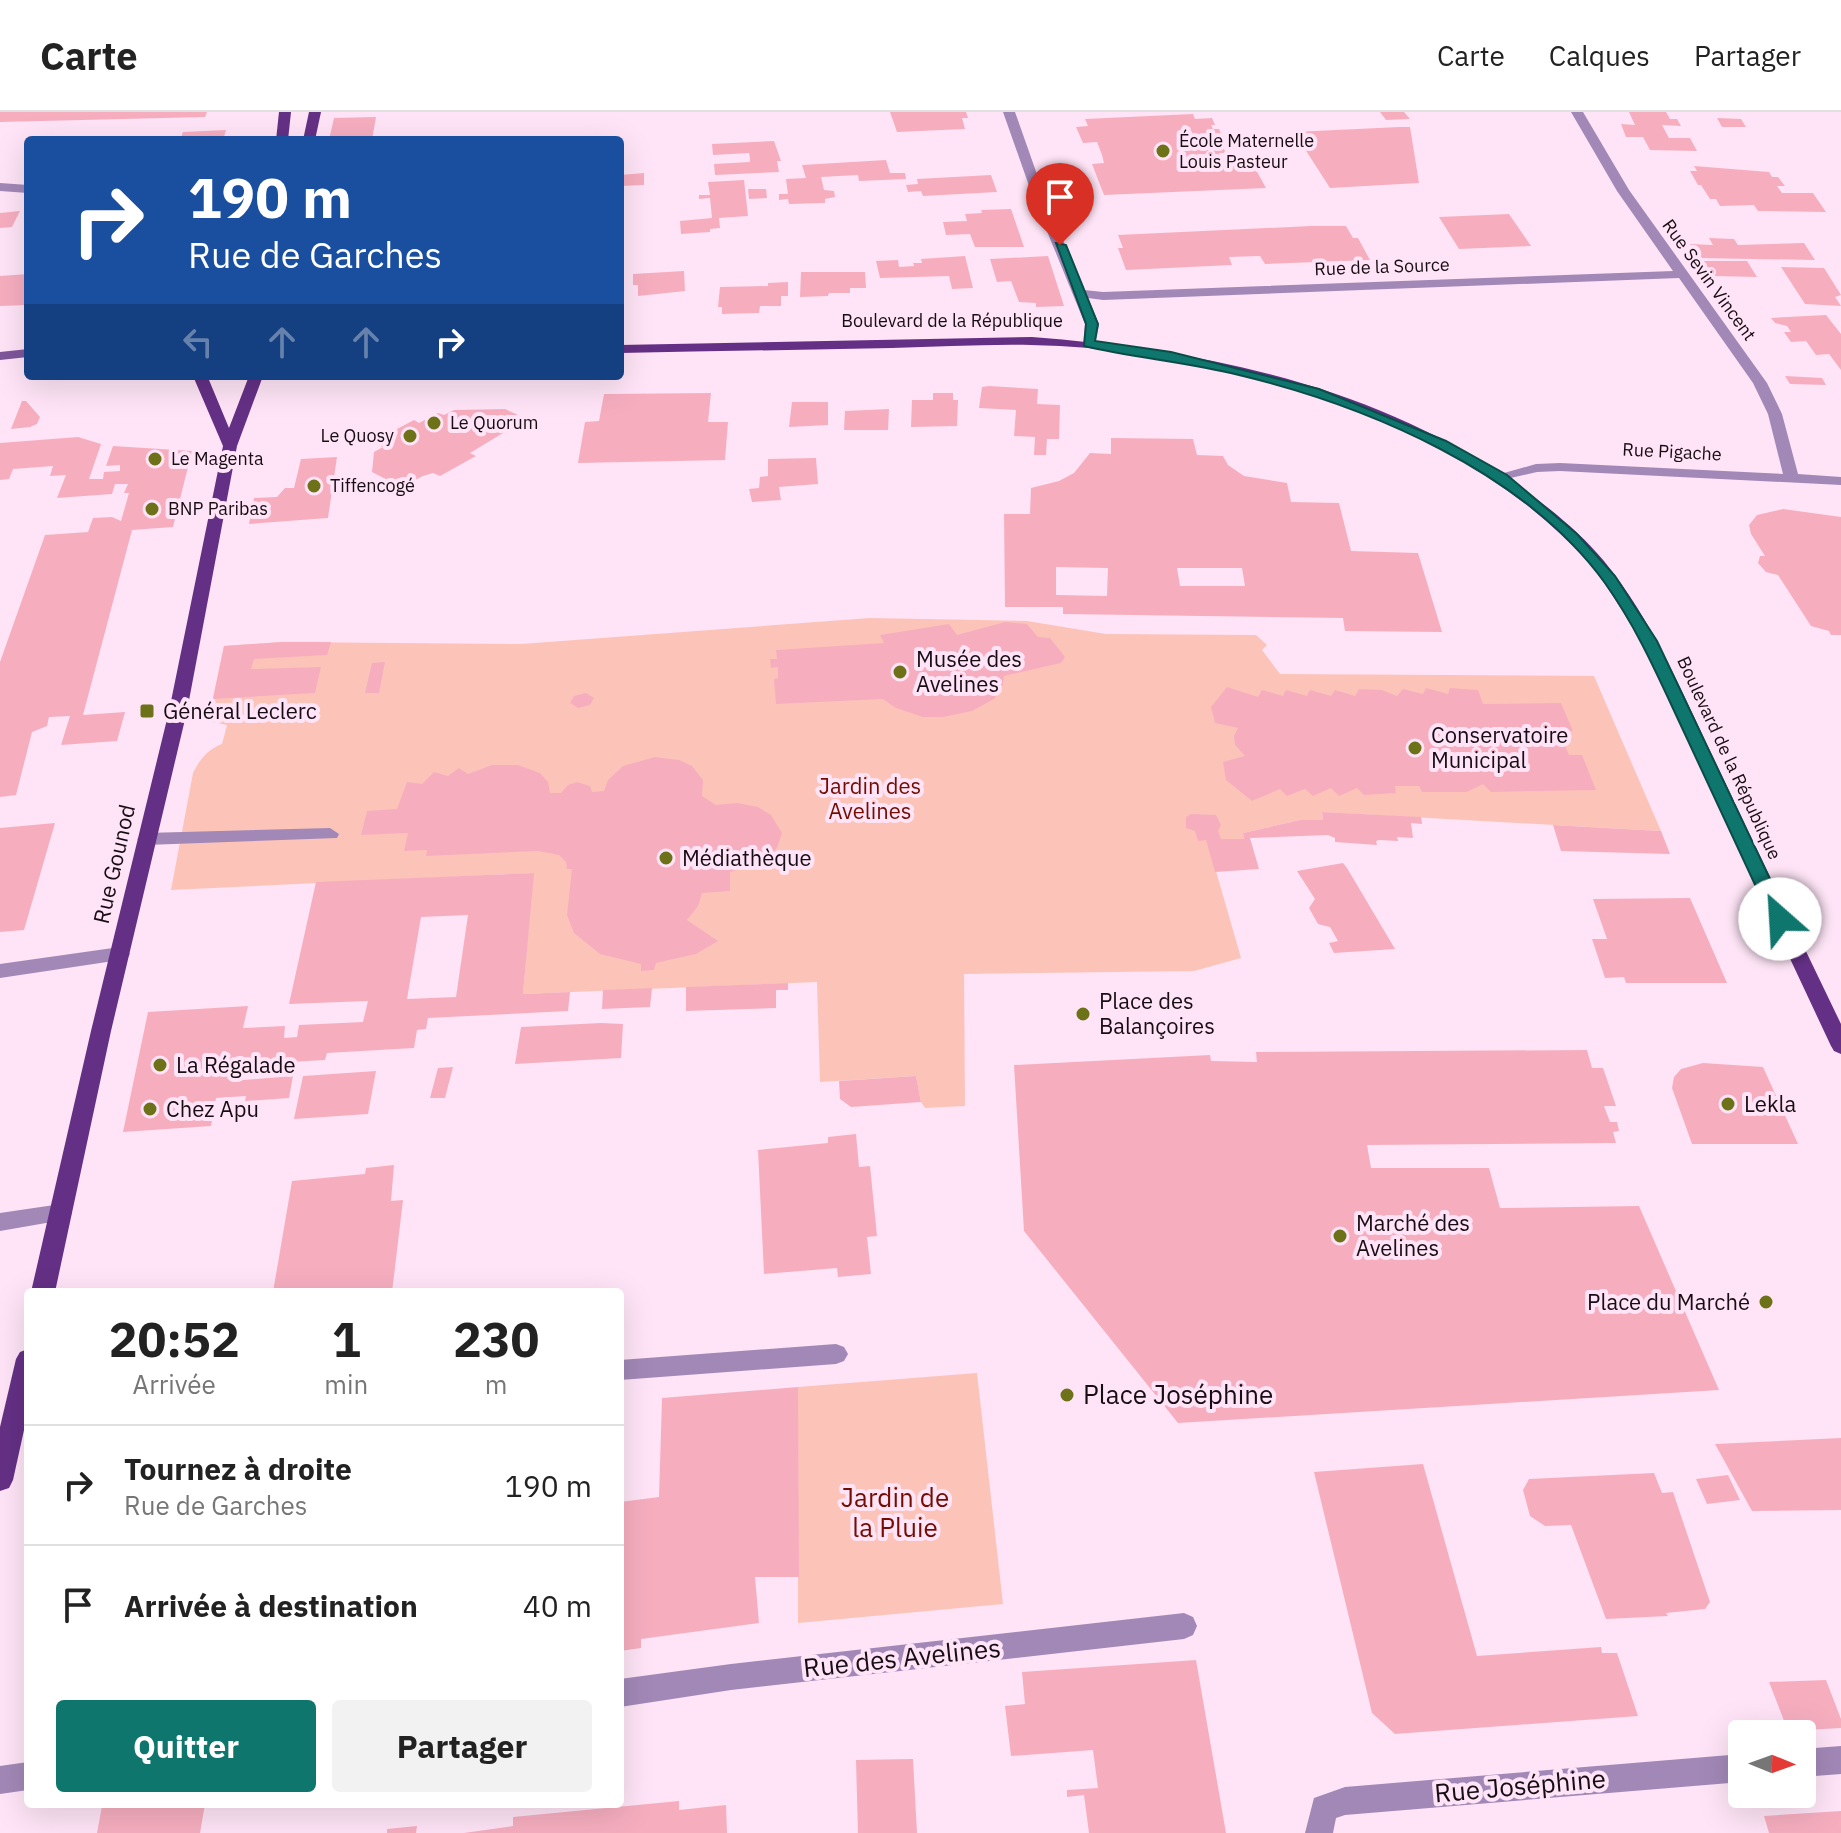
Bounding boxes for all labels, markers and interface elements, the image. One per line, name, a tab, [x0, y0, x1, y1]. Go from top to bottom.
text: Carte	[40, 31, 138, 80]
text: Carte	[1437, 37, 1505, 74]
text: Calques	[1549, 37, 1650, 74]
text: Partager	[1694, 37, 1801, 74]
place label: École Maternelle Louis Pasteur	[1179, 129, 1314, 173]
marker: École Maternelle Louis Pasteur	[1154, 142, 1172, 160]
text: 190 m	[188, 161, 352, 233]
pin	[1026, 163, 1094, 245]
icon: right	[56, 168, 160, 272]
icon: arrive	[1038, 175, 1082, 219]
street label: Rue Sevin Vincent	[1658, 214, 1761, 345]
text: Rue de Garches	[188, 231, 442, 278]
street label: Rue de la Source	[1314, 253, 1450, 280]
street label: Boulevard de la République	[841, 309, 1063, 332]
icon: left	[176, 320, 220, 364]
icon: ahead	[260, 320, 304, 364]
icon: ahead	[344, 320, 388, 364]
icon: right	[428, 320, 472, 364]
place label: Le Quorum	[450, 411, 539, 434]
marker: Le Quorum	[425, 414, 443, 432]
place label: Le Quosy	[321, 424, 394, 447]
marker: Le Quosy	[401, 427, 419, 445]
street label: Rue Pigache	[1622, 437, 1722, 466]
place label: Le Magenta	[171, 447, 264, 470]
marker: Le Magenta	[146, 450, 164, 468]
place label: Tiffencogé	[330, 474, 415, 497]
marker: Tiffencogé	[305, 477, 323, 495]
place label: BNP Paribas	[168, 497, 268, 520]
marker: BNP Paribas	[143, 500, 161, 518]
place label: Musée des Avelines	[916, 644, 1022, 698]
street label: Boulevard de la République	[1672, 652, 1787, 863]
marker: Musée des Avelines	[891, 663, 909, 681]
place label: Général Leclerc	[163, 696, 317, 725]
marker: Général Leclerc	[138, 702, 156, 720]
place label: Conservatoire Municipal	[1431, 720, 1568, 774]
marker: Conservatoire Municipal	[1406, 739, 1424, 757]
park label: Jardin des Avelines	[819, 771, 921, 825]
street label: Rue Gounod	[86, 801, 141, 926]
place label: Médiathèque	[682, 843, 812, 872]
marker: Médiathèque	[657, 849, 675, 867]
position arrow	[1738, 877, 1822, 961]
place label: Place des Balançoires	[1099, 986, 1215, 1040]
marker: Place des Balançoires	[1074, 1005, 1092, 1023]
place label: La Régalade	[176, 1050, 296, 1079]
marker: La Régalade	[151, 1056, 169, 1074]
place label: Lekla	[1744, 1089, 1796, 1118]
place label: Chez Apu	[166, 1094, 259, 1123]
marker: Lekla	[1719, 1095, 1737, 1113]
marker: Chez Apu	[141, 1100, 159, 1118]
place label: Marché des Avelines	[1356, 1208, 1470, 1262]
marker: Marché des Avelines	[1331, 1227, 1349, 1245]
place label: Place du Marché	[1587, 1287, 1750, 1316]
marker: Place du Marché	[1757, 1293, 1775, 1311]
text: 20:52	[109, 1308, 240, 1370]
text: 1	[332, 1308, 361, 1370]
text: 230	[453, 1308, 539, 1370]
text: Arrivée	[132, 1367, 216, 1401]
text: min	[324, 1367, 368, 1401]
text: m	[485, 1367, 507, 1401]
place label: Place Joséphine	[1083, 1377, 1273, 1411]
marker: Place Joséphine	[1058, 1386, 1076, 1404]
text: Tournez à droite	[124, 1449, 352, 1488]
icon: right	[56, 1463, 100, 1507]
text: 190 m	[505, 1466, 592, 1505]
park label: Jardin de la Pluie	[841, 1480, 949, 1544]
text: Rue de Garches	[124, 1488, 307, 1522]
icon: arrive	[56, 1583, 100, 1627]
text: Arrivée à destination	[124, 1586, 418, 1625]
text: 40 m	[523, 1586, 592, 1625]
street label: Rue des Avelines	[802, 1630, 1002, 1684]
button: Quitter	[56, 1700, 316, 1792]
button: Partager	[332, 1700, 592, 1792]
north arrow	[1728, 1720, 1816, 1808]
map controls	[1728, 1720, 1816, 1808]
street label: Rue Joséphine	[1433, 1761, 1607, 1809]

